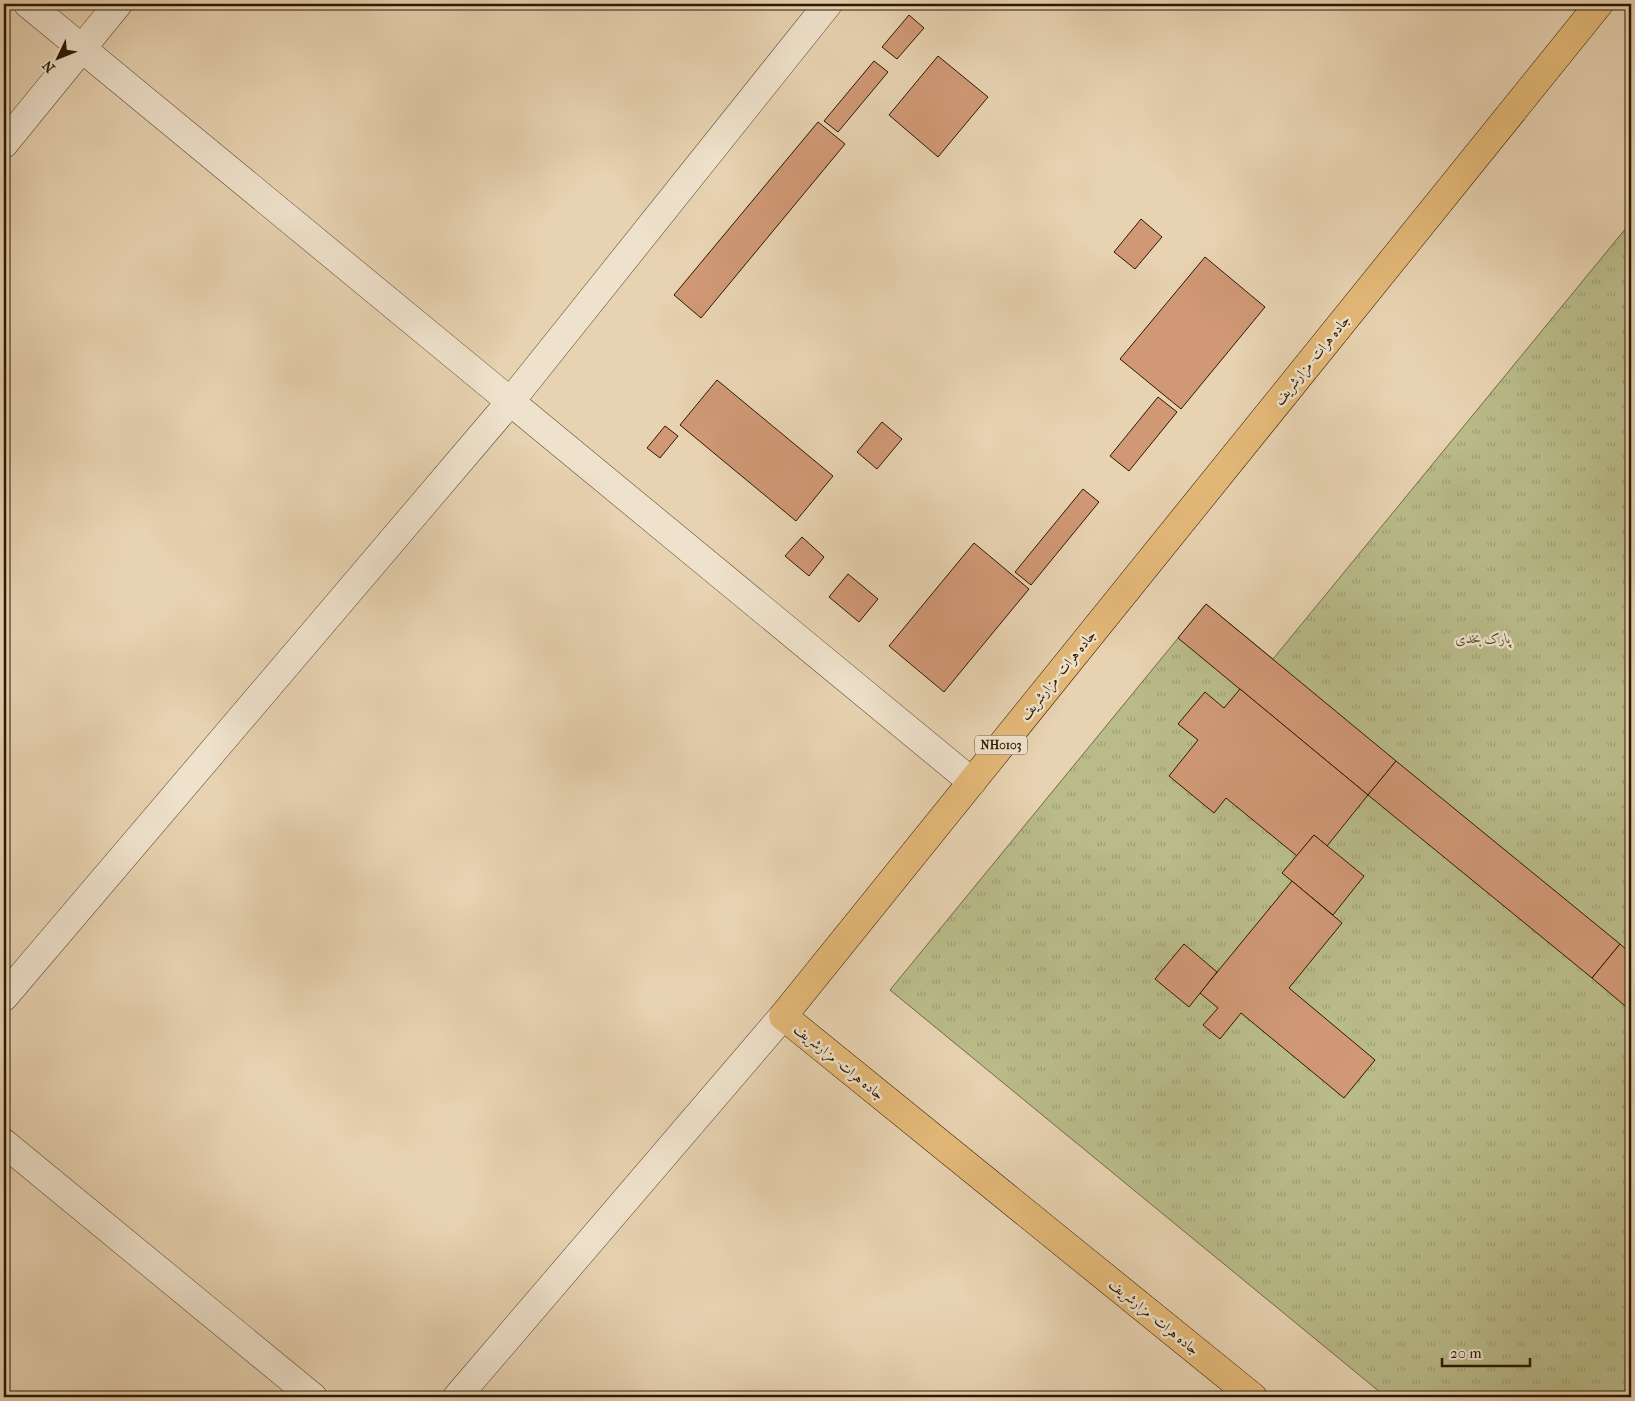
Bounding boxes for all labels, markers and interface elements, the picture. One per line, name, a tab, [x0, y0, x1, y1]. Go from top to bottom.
north arrow	[32, 32, 82, 82]
text: N	[39, 57, 59, 76]
street label: جاده هرات- مزارشریف	[1270, 312, 1354, 409]
street label: جاده هرات- مزارشریف	[1016, 627, 1100, 724]
park label: پارک بخدی	[1455, 630, 1512, 649]
road number: NH0103	[975, 736, 1027, 754]
street label: جاده هرات- مزارشریف	[790, 1020, 887, 1104]
street label: جاده هرات- مزارشریف	[1105, 1275, 1202, 1359]
scale bar	[1442, 1336, 1530, 1368]
text: 20 m	[1450, 1344, 1482, 1362]

